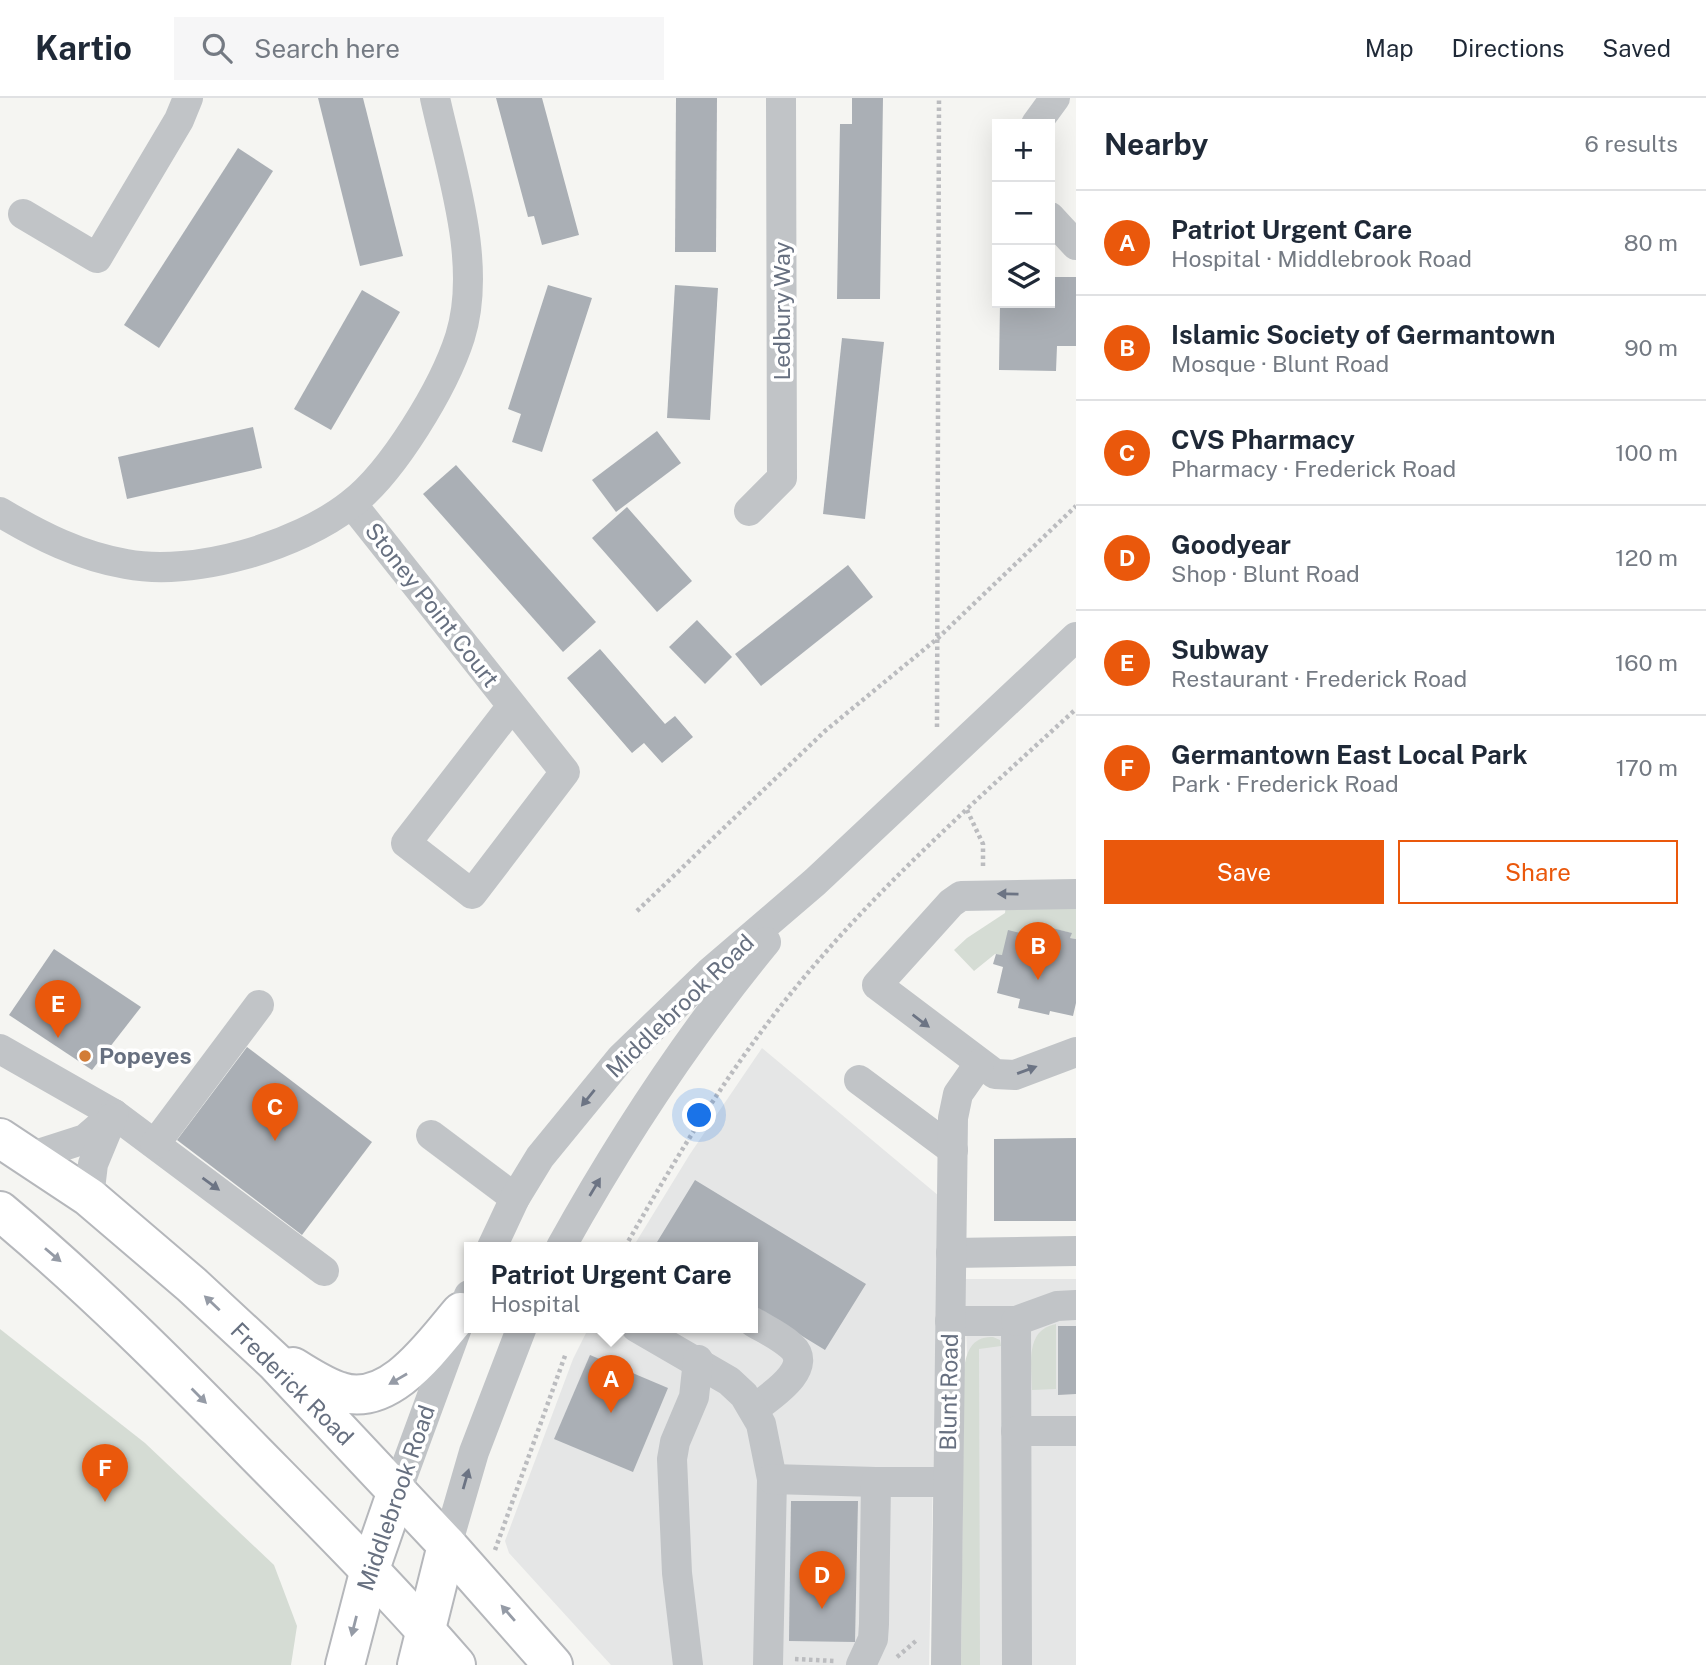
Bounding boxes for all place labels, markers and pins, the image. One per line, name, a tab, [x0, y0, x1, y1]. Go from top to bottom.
pin: B	[1015, 922, 1061, 980]
pin: E	[35, 980, 81, 1038]
place label: Popeyes	[99, 1042, 192, 1069]
marker: Popeyes	[77, 1048, 93, 1064]
pin: C	[252, 1083, 298, 1141]
pin: A	[588, 1355, 634, 1413]
pin: F	[82, 1444, 128, 1502]
pin: D	[799, 1551, 845, 1609]

